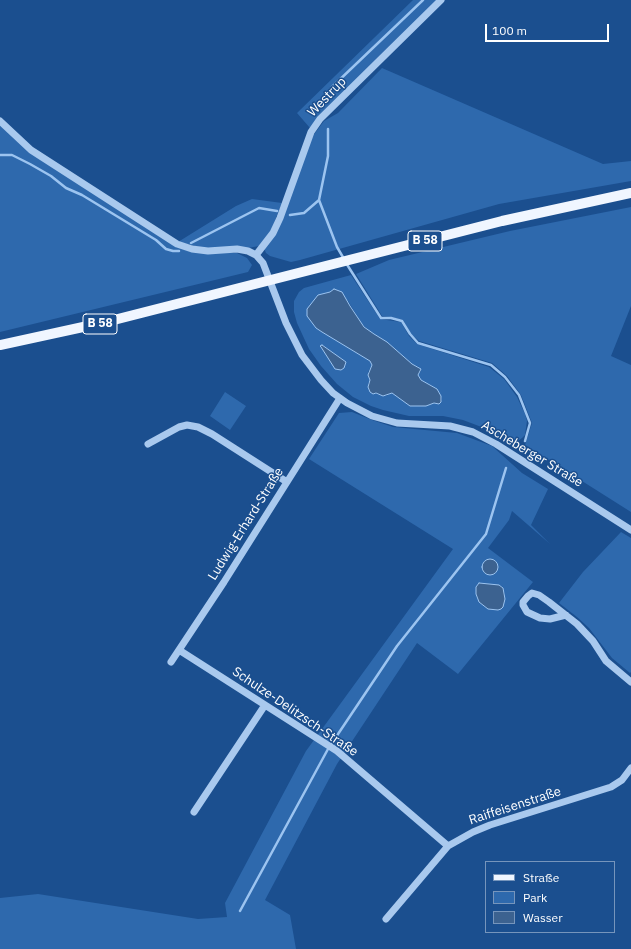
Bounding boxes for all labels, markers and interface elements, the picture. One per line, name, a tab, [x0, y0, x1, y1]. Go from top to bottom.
scale bar	[487, 16, 611, 42]
text: 100 m	[492, 23, 527, 38]
street label: Westrup	[304, 74, 350, 120]
road number: B 58	[408, 231, 442, 251]
road number: B 58	[83, 314, 117, 334]
street label: Ascheberger Straße	[478, 417, 586, 491]
street label: Ludwig-Erhard-Straße	[205, 465, 287, 583]
street label: Schulze-Delitzsch-Straße	[229, 664, 361, 760]
street label: Raiffeisenstraße	[467, 784, 563, 828]
legend	[485, 861, 615, 933]
text: Straße	[523, 870, 559, 885]
text: Park	[523, 890, 547, 905]
text: Wasser	[523, 910, 563, 925]

